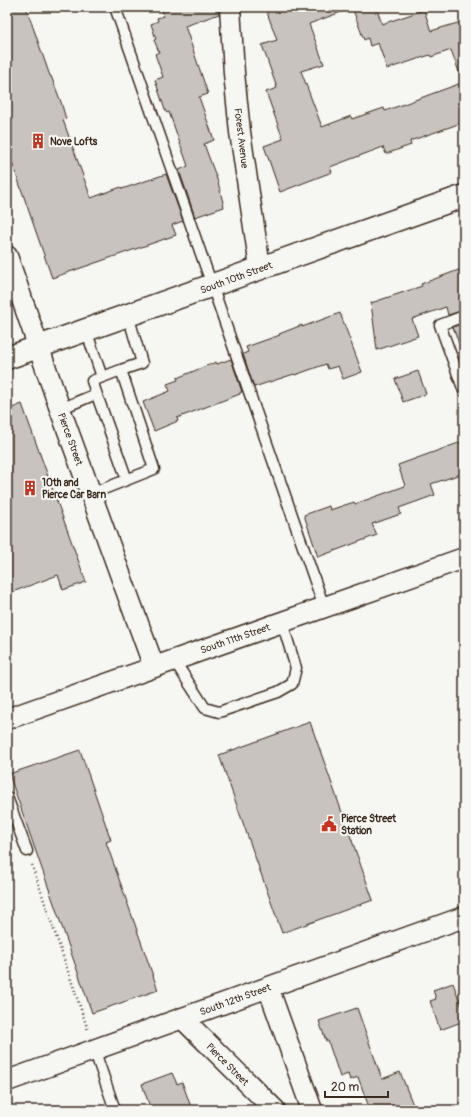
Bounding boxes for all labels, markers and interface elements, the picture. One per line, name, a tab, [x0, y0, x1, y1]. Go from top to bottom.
street label: Forest Avenue	[231, 107, 251, 169]
building icon: Nove Lofts	[29, 132, 47, 150]
place label: Nove Lofts	[50, 136, 98, 148]
street label: South 10th Street	[199, 259, 275, 297]
street label: Pierce Street	[55, 411, 85, 468]
place label: 10th and Pierce Car Barn	[42, 477, 106, 501]
building icon: 10th and Pierce Car Barn	[21, 479, 39, 497]
street label: South 11th Street	[199, 621, 273, 656]
place label: Pierce Street Station	[341, 813, 397, 837]
public building icon: Pierce Street Station	[320, 815, 338, 833]
street label: South 12th Street	[198, 981, 273, 1018]
street label: Pierce Street	[204, 1041, 252, 1089]
scale bar	[325, 1073, 388, 1099]
text: 20 m	[331, 1080, 360, 1095]

